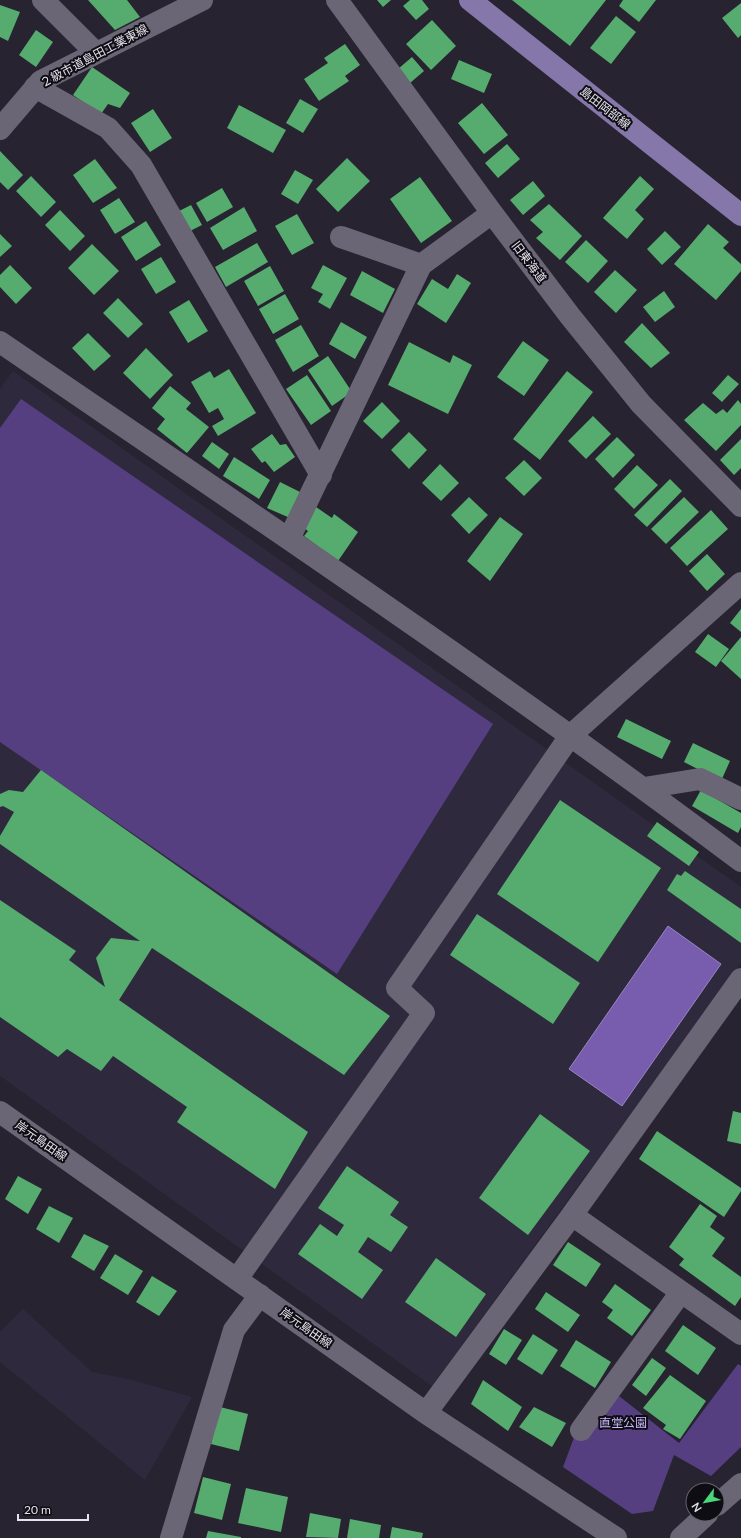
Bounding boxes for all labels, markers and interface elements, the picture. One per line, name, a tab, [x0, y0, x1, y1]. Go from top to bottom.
street label: ２級市道島田工業東線	[37, 21, 150, 90]
street label: 島田岡部線	[577, 83, 634, 132]
street label: 旧東海道	[509, 238, 550, 285]
street label: 岸元島田線	[12, 1117, 70, 1164]
street label: 岸元島田線	[277, 1304, 335, 1351]
park label: 直堂公園	[599, 1415, 647, 1430]
north arrow	[685, 1482, 725, 1522]
scale bar	[18, 1496, 88, 1522]
text: N	[688, 1501, 704, 1515]
text: 20 m	[24, 1502, 51, 1517]

